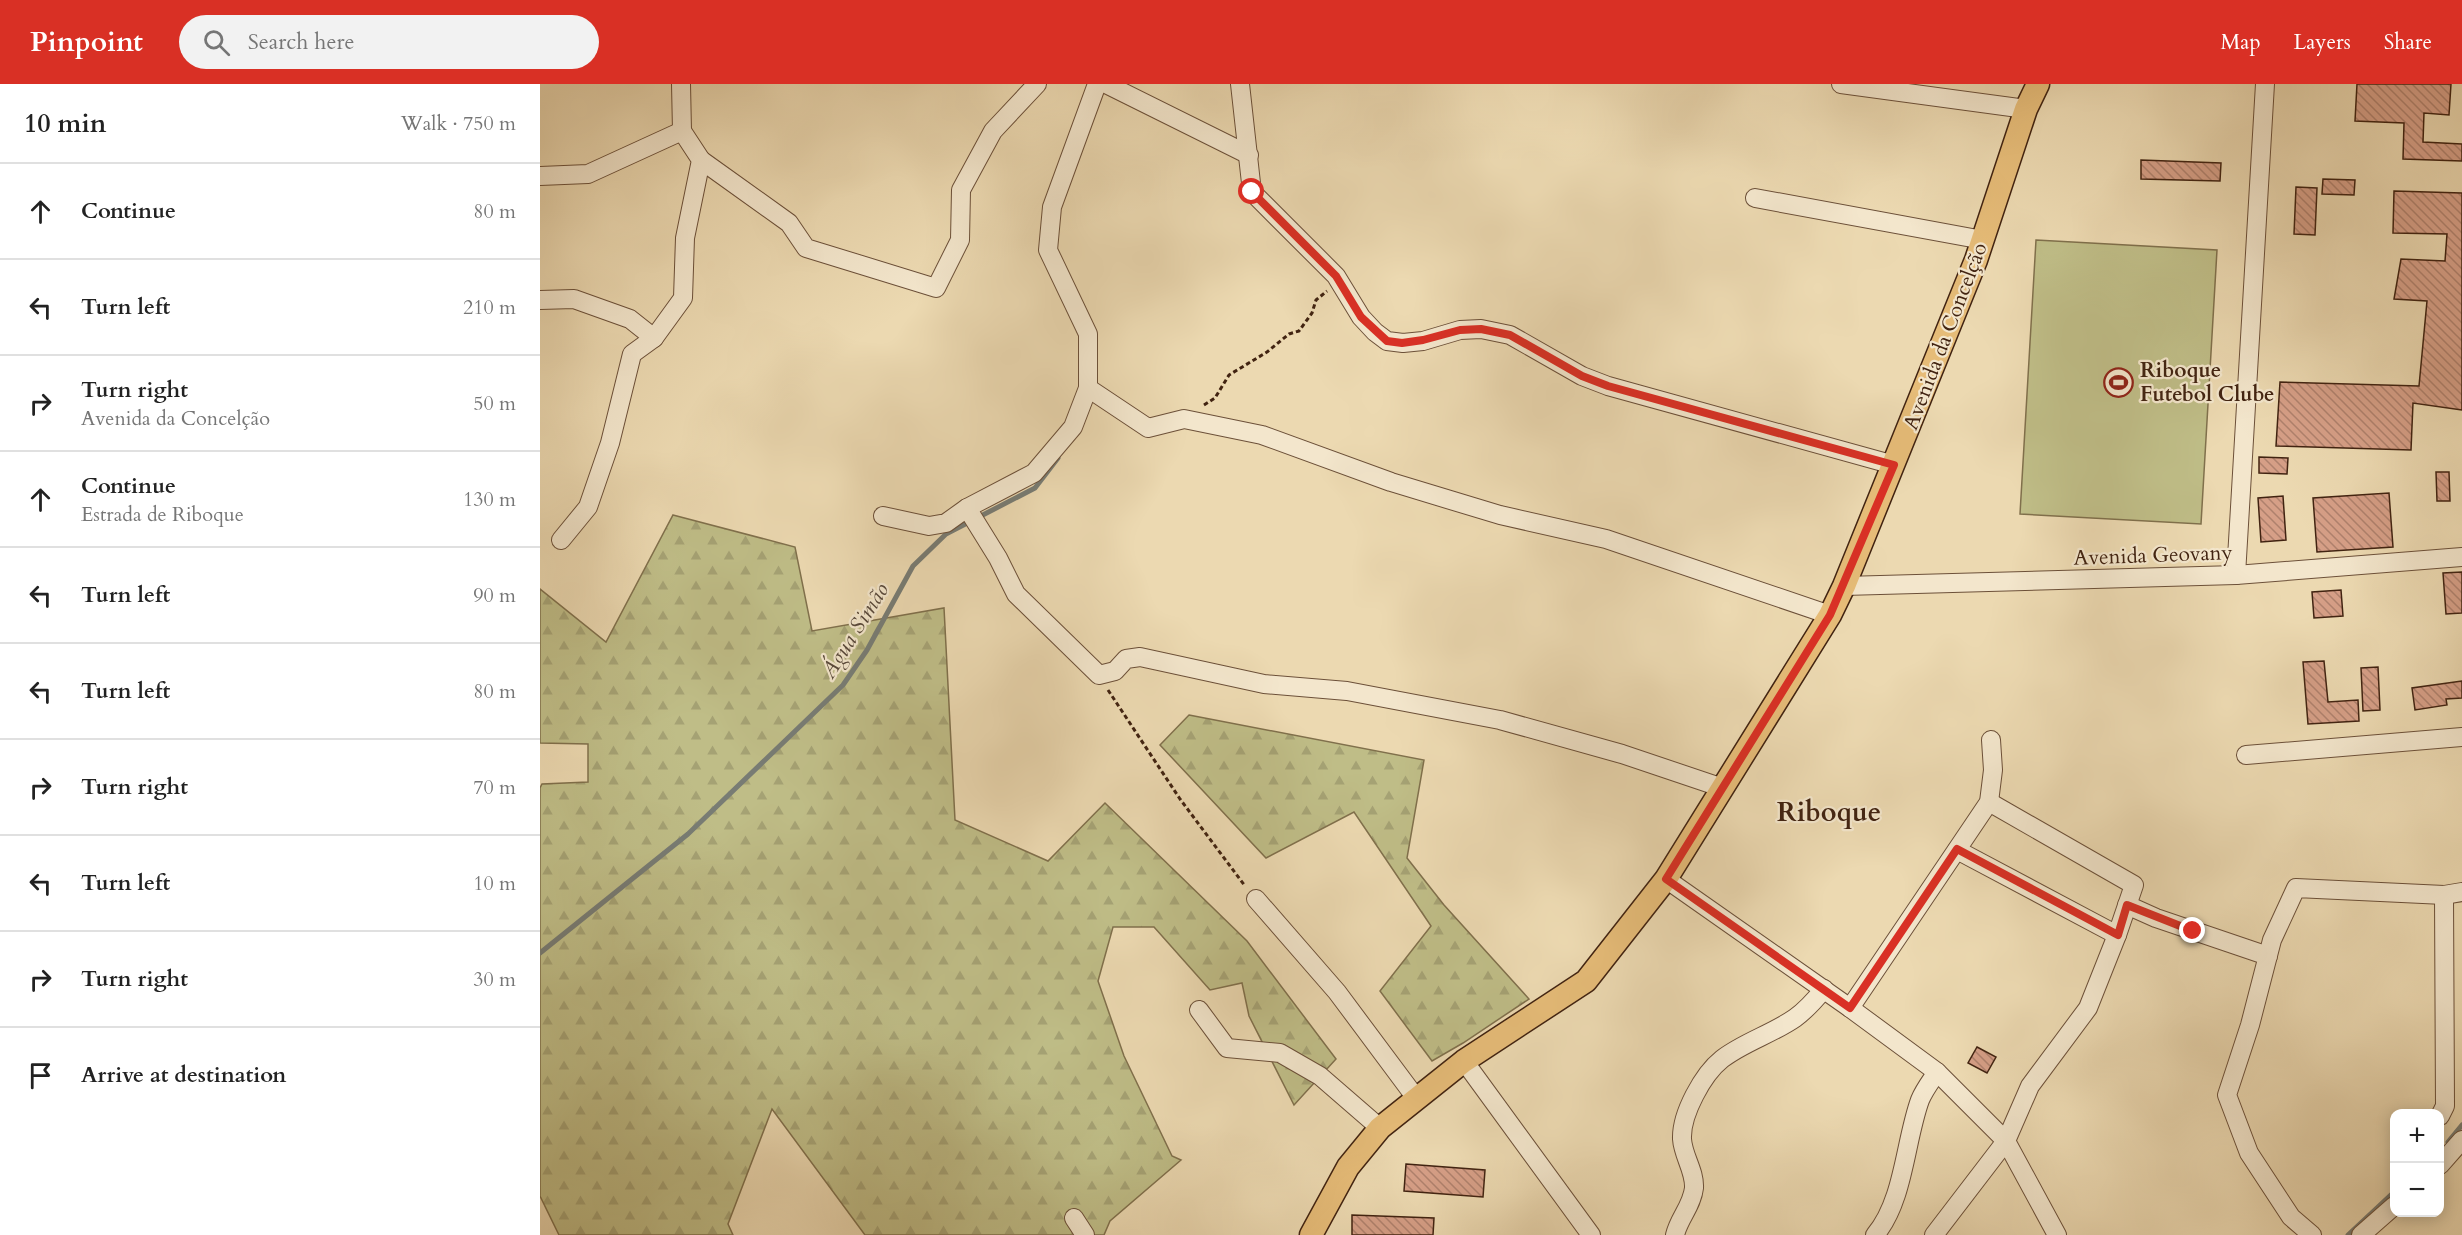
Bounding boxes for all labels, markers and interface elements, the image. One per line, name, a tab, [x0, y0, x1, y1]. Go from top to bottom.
search box	[179, 15, 599, 69]
text: Pinpoint	[30, 23, 143, 61]
icon: search	[200, 26, 233, 59]
text: Search here	[248, 27, 354, 57]
text: Map	[2221, 28, 2261, 57]
text: Layers	[2294, 28, 2351, 57]
text: Share	[2384, 28, 2432, 57]
text: 10 min	[24, 106, 107, 141]
text: Walk · 750 m	[401, 110, 516, 137]
route start	[1238, 178, 1264, 204]
icon: ahead	[24, 195, 57, 228]
text: Continue	[81, 196, 176, 226]
text: 80 m	[473, 198, 516, 225]
street label: Avenida da Concelção	[1896, 238, 1995, 434]
icon: left	[24, 291, 57, 324]
text: Turn left	[81, 292, 170, 322]
text: 210 m	[463, 294, 516, 321]
place label: Riboque Futebol Clube	[2140, 356, 2274, 409]
sports icon: Riboque Futebol Clube	[2103, 366, 2135, 398]
text: Turn right	[81, 375, 188, 405]
icon: right	[24, 387, 57, 420]
text: 50 m	[473, 390, 516, 417]
text: Avenida da Concelção	[81, 405, 270, 432]
text: Continue	[81, 471, 176, 501]
icon: ahead	[24, 483, 57, 516]
text: 130 m	[463, 486, 516, 513]
text: Estrada de Riboque	[81, 501, 244, 528]
street label: Avenida Geovany	[2073, 538, 2233, 573]
water label: Água Simão	[813, 577, 896, 685]
icon: left	[24, 579, 57, 612]
text: Turn left	[81, 580, 170, 610]
text: 90 m	[473, 582, 516, 609]
icon: left	[24, 675, 57, 708]
text: Turn left	[81, 676, 170, 706]
text: 80 m	[473, 678, 516, 705]
icon: right	[24, 771, 57, 804]
text: Turn right	[81, 772, 188, 802]
text: 70 m	[473, 774, 516, 801]
district label: Riboque	[1777, 794, 1881, 831]
icon: left	[24, 867, 57, 900]
text: Turn left	[81, 868, 170, 898]
text: 10 m	[473, 870, 516, 897]
route end	[2179, 917, 2205, 943]
icon: right	[24, 963, 57, 996]
text: Turn right	[81, 964, 188, 994]
text: 30 m	[473, 966, 516, 993]
icon: arrive	[24, 1059, 57, 1092]
text: Arrive at destination	[81, 1060, 286, 1090]
map controls	[2390, 1109, 2444, 1217]
button: +	[2390, 1109, 2444, 1163]
button: −	[2390, 1163, 2444, 1217]

